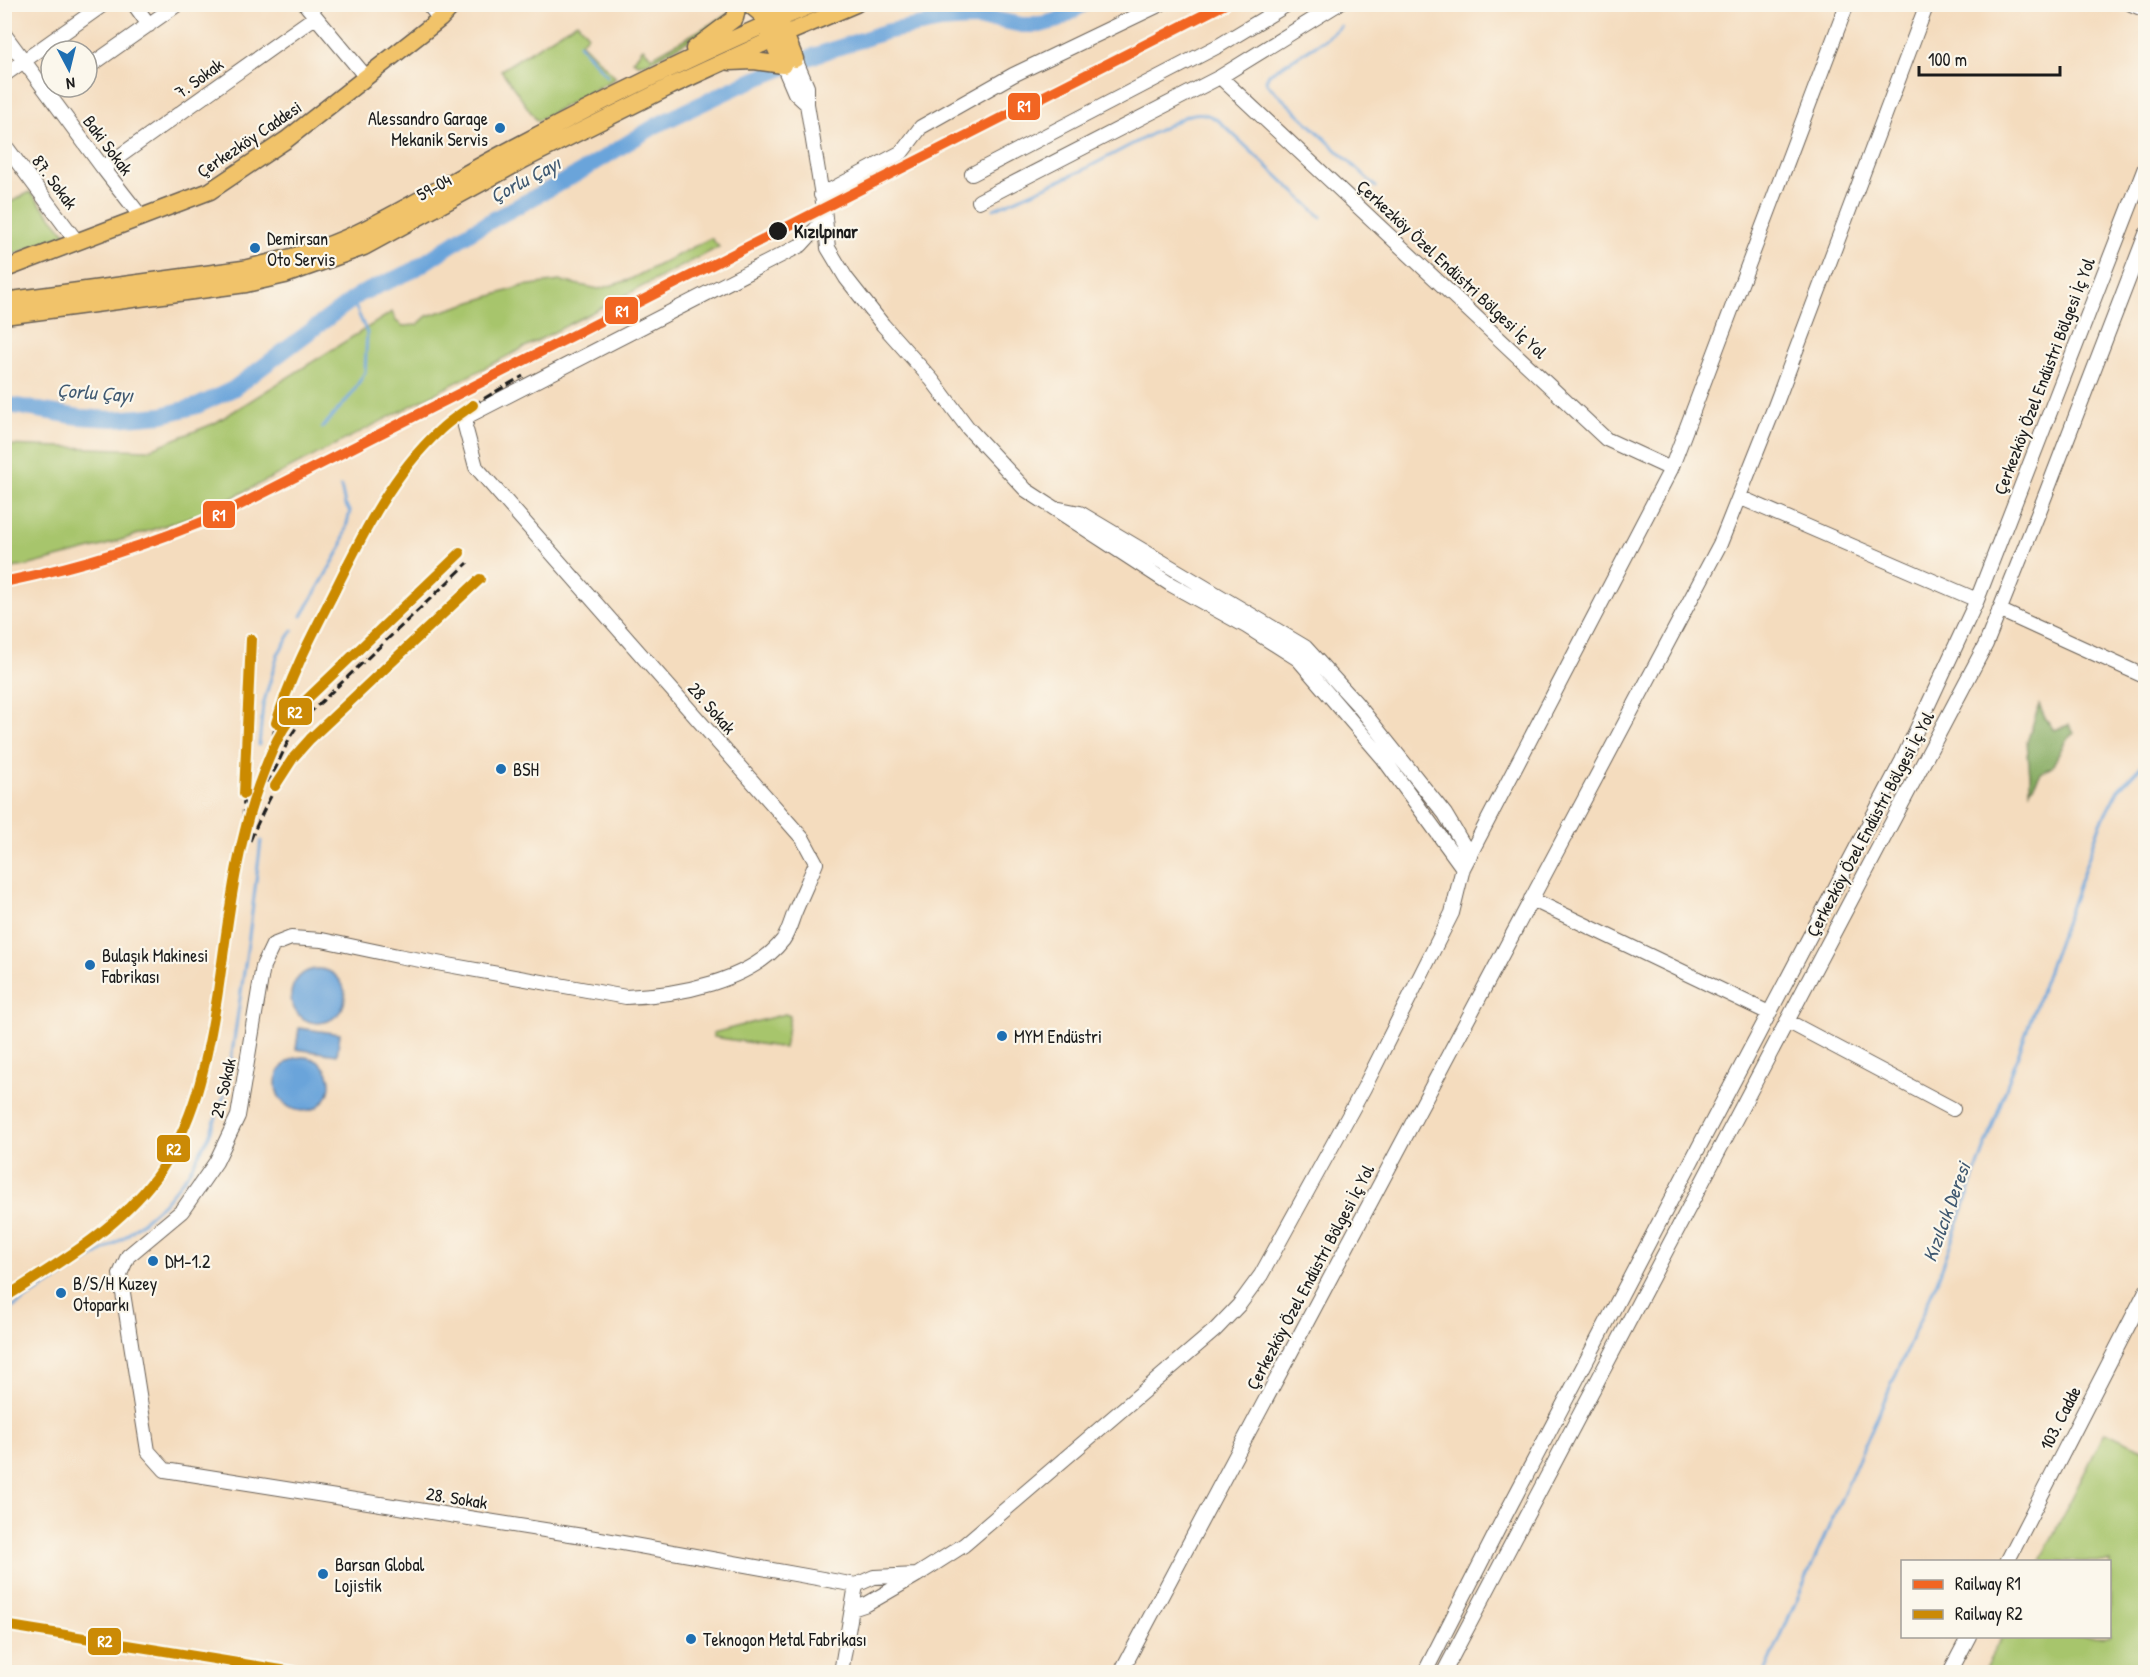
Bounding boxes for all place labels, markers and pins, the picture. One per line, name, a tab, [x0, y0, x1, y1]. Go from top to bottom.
place label: Alessandro Garage Mekanik Servis	[368, 106, 488, 152]
marker: Alessandro Garage Mekanik Servis	[493, 121, 507, 135]
place label: Kızılpınar	[794, 219, 858, 245]
marker: Kızılpınar	[767, 220, 789, 242]
place label: Demirsan Oto Servis	[267, 226, 335, 272]
marker: Demirsan Oto Servis	[248, 241, 262, 255]
place label: BSH	[513, 757, 539, 782]
marker: BSH	[494, 762, 508, 776]
place label: Bulaşık Makinesi Fabrikası	[101, 943, 208, 989]
marker: Bulaşık Makinesi Fabrikası	[83, 958, 97, 972]
place label: MYM Endüstri	[1014, 1024, 1102, 1049]
marker: MYM Endüstri	[995, 1029, 1009, 1043]
place label: DM-1.2	[165, 1249, 211, 1274]
marker: DM-1.2	[146, 1254, 160, 1268]
place label: B/S/H Kuzey Otoparkı	[73, 1271, 158, 1317]
marker: B/S/H Kuzey Otoparkı	[54, 1286, 68, 1300]
place label: Barsan Global Lojistik	[335, 1552, 425, 1598]
marker: Barsan Global Lojistik	[316, 1567, 330, 1581]
place label: Teknogon Metal Fabrikası	[703, 1627, 867, 1652]
marker: Teknogon Metal Fabrikası	[684, 1632, 698, 1646]

